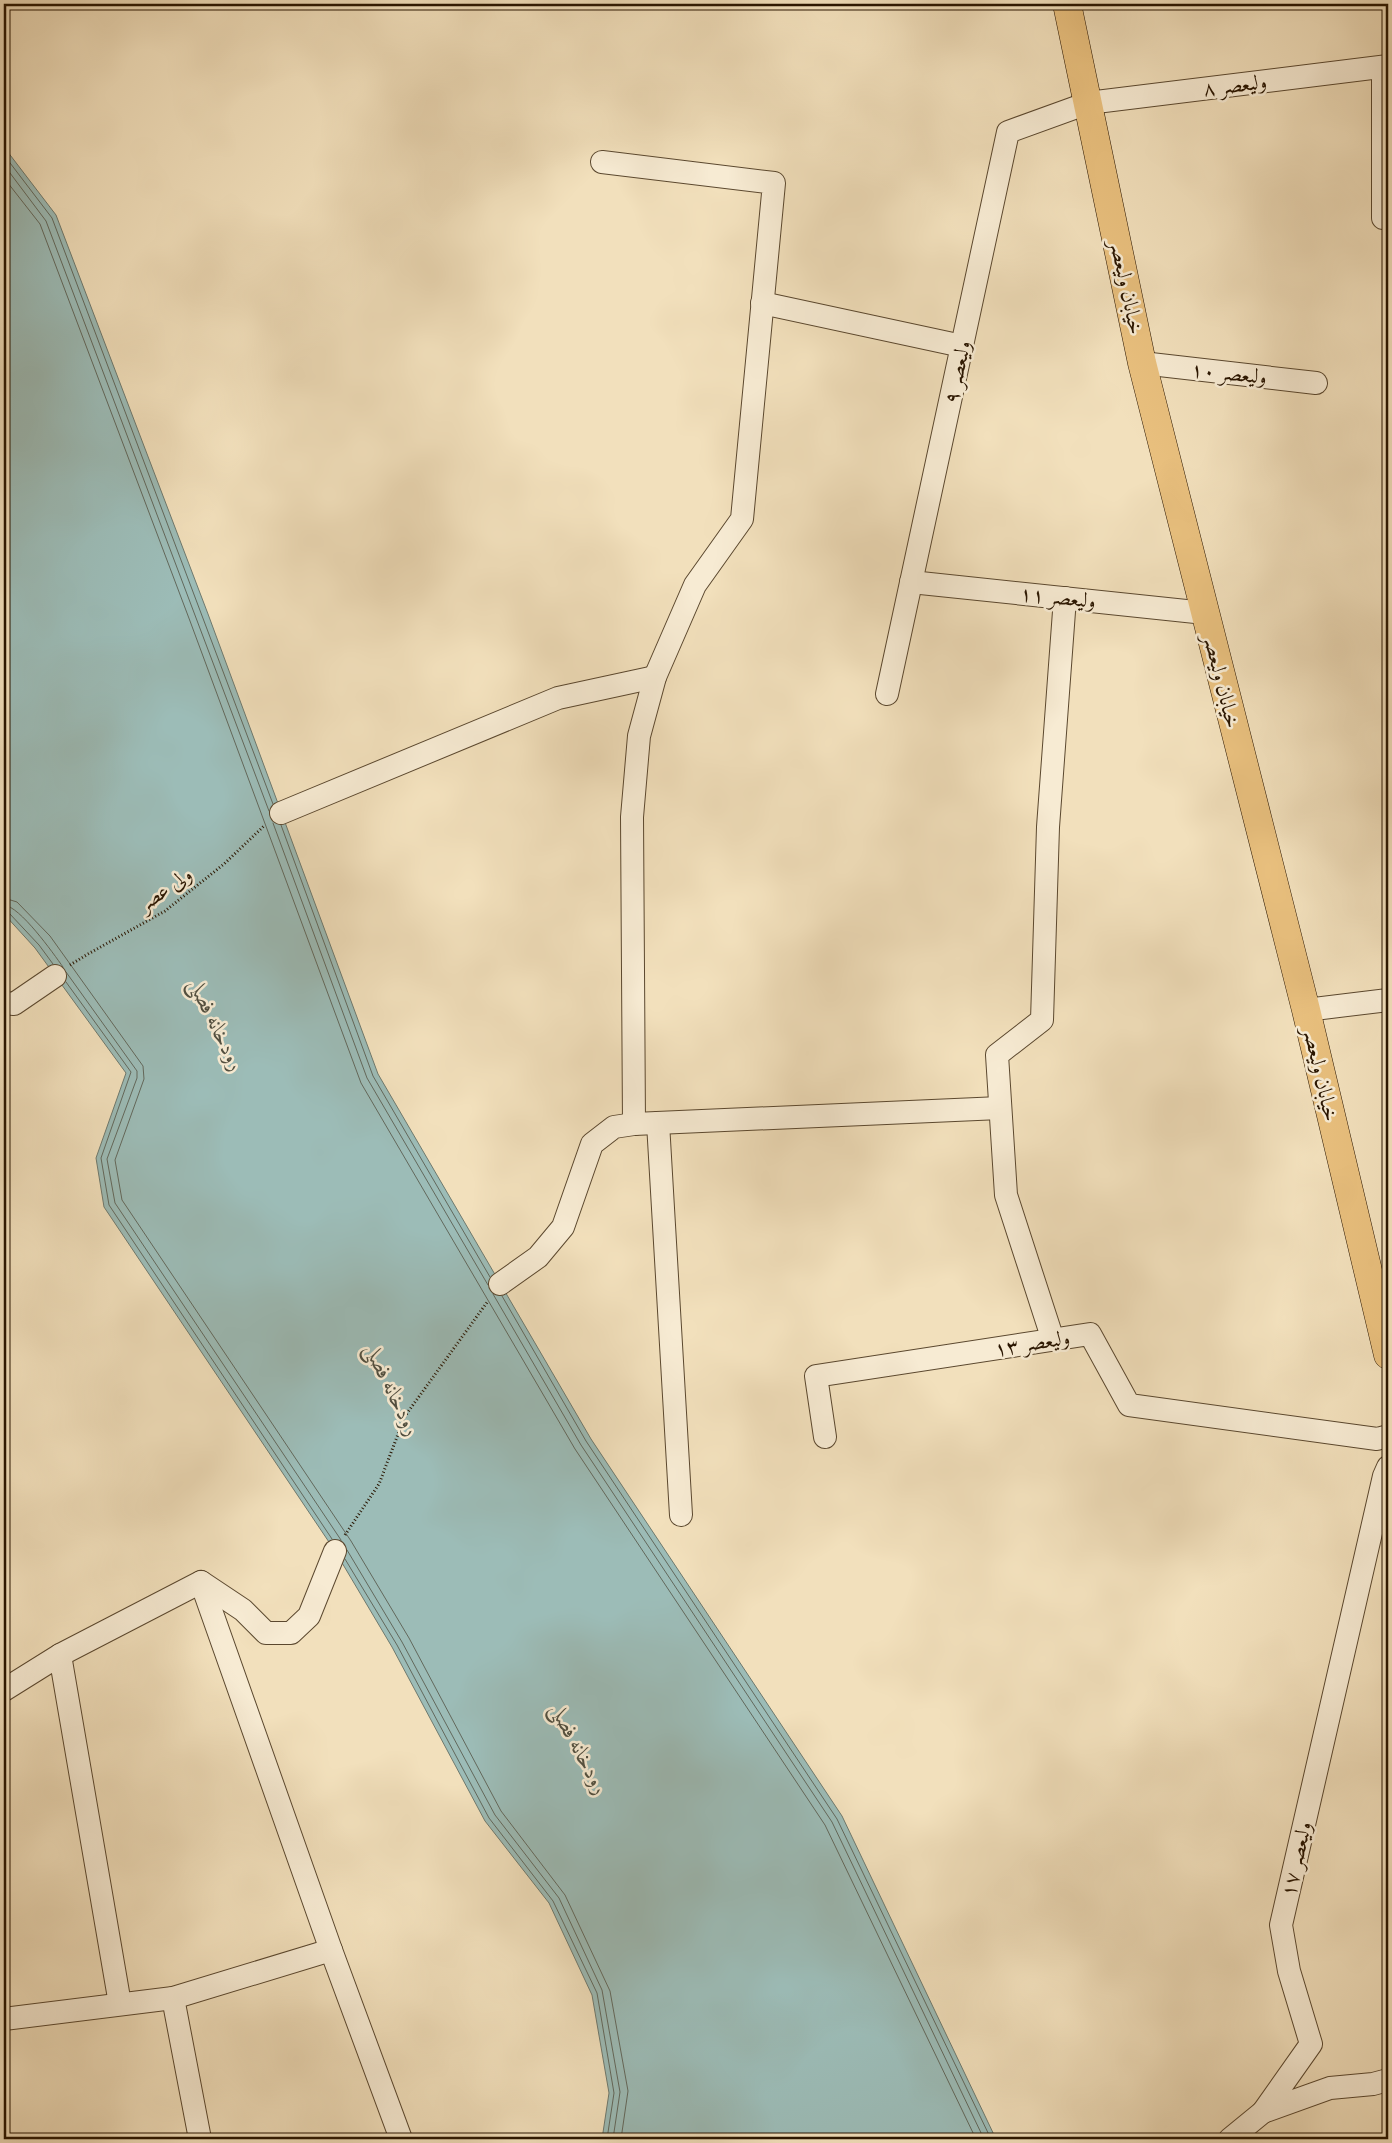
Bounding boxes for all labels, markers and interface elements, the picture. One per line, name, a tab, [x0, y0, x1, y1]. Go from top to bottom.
street label: ولیعصر ۸	[1202, 68, 1268, 103]
street label: خیابان ولیعصر	[1103, 235, 1150, 337]
street label: ولیعصر ۹	[938, 338, 977, 406]
street label: ولیعصر ۱۰	[1190, 356, 1268, 391]
street label: ولیعصر ۱۱	[1019, 580, 1097, 615]
street label: خیابان ولیعصر	[1196, 629, 1246, 731]
street label: ولی عصر	[131, 861, 198, 919]
water label: رودخانه فصلی	[180, 973, 251, 1076]
street label: خیابان ولیعصر	[1296, 1022, 1344, 1124]
street label: ولیعصر ۱۳	[992, 1324, 1072, 1363]
water label: رودخانه فصلی	[356, 1338, 427, 1441]
water label: رودخانه فصلی	[542, 1698, 615, 1800]
street label: ولیعصر ۱۷	[1275, 1819, 1318, 1899]

